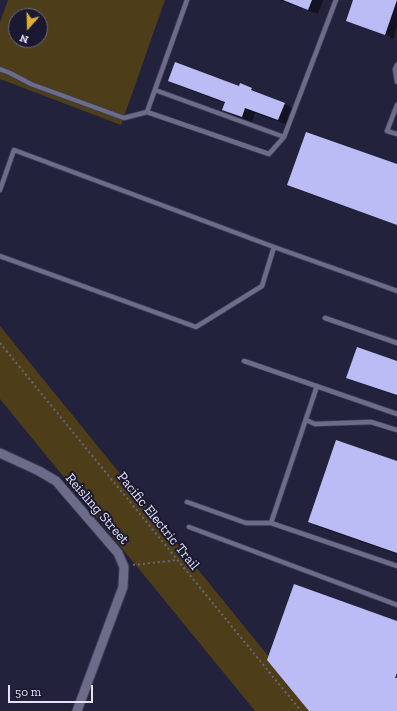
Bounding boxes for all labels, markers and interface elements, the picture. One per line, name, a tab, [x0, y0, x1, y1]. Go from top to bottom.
north arrow	[8, 8, 48, 48]
text: N	[18, 31, 30, 46]
street label: Pacific Electric Trail	[113, 469, 203, 573]
street label: Reisling Street	[62, 470, 132, 548]
scale bar	[10, 677, 95, 703]
text: 50 m	[15, 685, 41, 699]

